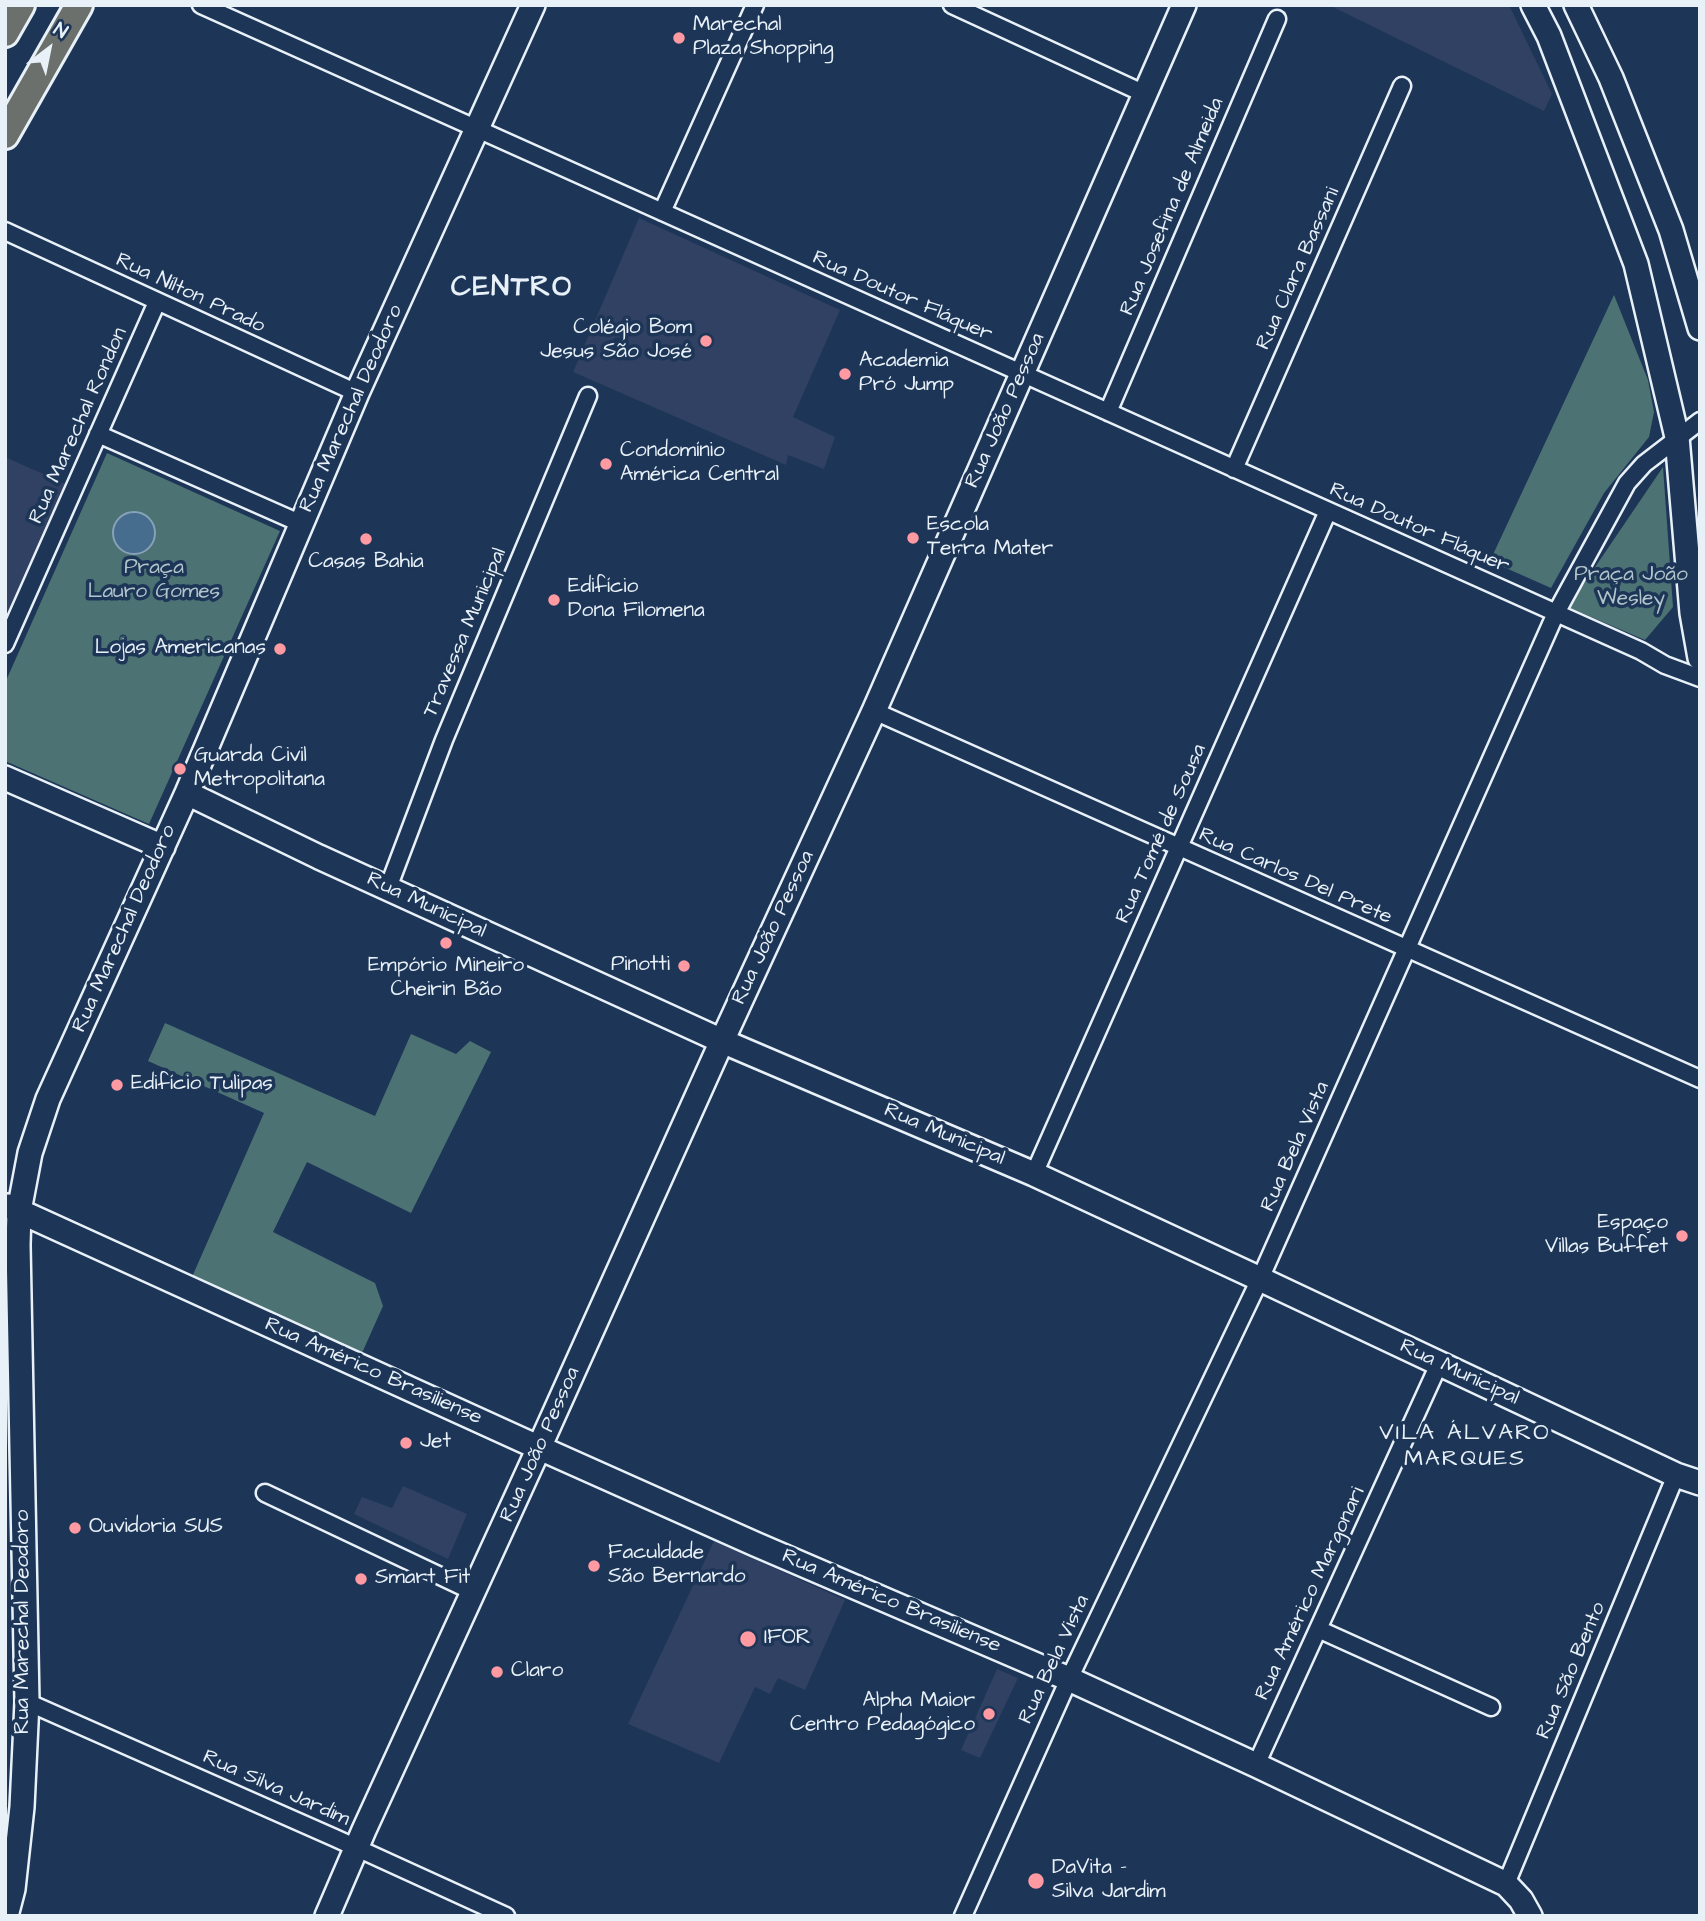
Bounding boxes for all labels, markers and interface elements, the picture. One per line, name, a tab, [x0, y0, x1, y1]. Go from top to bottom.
place label: Marechal Plaza Shopping	[693, 13, 833, 63]
north arrow	[14, 14, 84, 84]
text: N	[48, 16, 73, 45]
marker: Marechal Plaza Shopping	[671, 30, 687, 46]
street label: Rua Josefina de Almeida	[1116, 94, 1230, 320]
street label: Rua Clara Bassani	[1252, 184, 1346, 354]
street label: Rua Doutor Fláquer	[808, 246, 996, 348]
street label: Rua Nílton Prado	[111, 248, 269, 340]
district label: CENTRO	[452, 272, 572, 306]
street label: Rua Marechal Deodoro	[295, 301, 409, 517]
place label: Colégio Bom Jesus São José	[540, 316, 692, 366]
street label: Rua Marechal Rondon	[24, 324, 134, 528]
street label: Rua João Pessoa	[961, 330, 1051, 492]
marker: Colégio Bom Jesus São José	[698, 333, 714, 349]
place label: Academia Pró Jump	[859, 349, 954, 399]
marker: Academia Pró Jump	[837, 366, 853, 382]
place label: Condomínio América Central	[620, 439, 779, 489]
marker: Condomínio América Central	[598, 456, 614, 472]
street label: Rua Doutor Fláquer	[1325, 478, 1513, 580]
place label: Escola Terra Mater	[927, 513, 1053, 563]
marker: Escola Terra Mater	[905, 530, 921, 546]
marker: Casas Bahia	[358, 531, 374, 547]
street label: Travessa Municipal	[419, 544, 513, 722]
place label: Casas Bahia	[308, 550, 424, 576]
park label: Praça Lauro Gomes	[88, 556, 220, 606]
park label: Praça João Wesley	[1574, 563, 1688, 613]
place label: Edifício Dona Filomena	[568, 575, 705, 625]
marker: Edifício Dona Filomena	[546, 592, 562, 608]
place label: Lojas Americanas	[95, 636, 266, 662]
marker: Lojas Americanas	[272, 641, 288, 657]
street label: Rua Tomé de Sousa	[1111, 741, 1213, 927]
place label: Guarda Civil Metropolitana	[194, 744, 325, 794]
marker: Guarda Civil Metropolitana	[172, 761, 188, 777]
street label: Rua Marechal Deodoro	[68, 821, 182, 1037]
street label: Rua Carlos Del Prete	[1194, 823, 1396, 931]
street label: Rua João Pessoa	[727, 847, 821, 1009]
street label: Rua Municipal	[362, 867, 490, 945]
marker: Empório Mineiro Cheirin Bão	[438, 935, 454, 951]
place label: Pinotti	[611, 953, 670, 979]
place label: Empório Mineiro Cheirin Bão	[368, 954, 524, 1004]
marker: Pinotti	[676, 958, 692, 974]
place label: Edifício Tulipas	[131, 1072, 273, 1098]
marker: Edifício Tulipas	[109, 1077, 125, 1093]
street label: Rua Bela Vista	[1256, 1078, 1336, 1216]
street label: Rua Municipal	[880, 1098, 1008, 1172]
place label: Espaço Villas Buffet	[1545, 1211, 1668, 1261]
marker: Espaço Villas Buffet	[1674, 1228, 1690, 1244]
street label: Rua Américo Brasiliense	[260, 1313, 486, 1431]
street label: Rua Municipal	[1395, 1334, 1523, 1412]
street label: Rua João Pessoa	[496, 1364, 586, 1526]
district label: VILA ÁLVARO MARQUES	[1381, 1420, 1549, 1474]
place label: Jet	[420, 1430, 451, 1456]
marker: Jet	[398, 1435, 414, 1451]
street label: Rua Américo Margonari	[1250, 1483, 1372, 1705]
street label: Rua Marechal Deodoro	[11, 1510, 37, 1734]
place label: Ouvidoria SUS	[89, 1515, 223, 1541]
marker: Ouvidoria SUS	[67, 1520, 83, 1536]
place label: Faculdade São Bernardo	[608, 1541, 746, 1591]
street label: Rua Américo Brasiliense	[778, 1544, 1004, 1660]
marker: Faculdade São Bernardo	[586, 1558, 602, 1574]
place label: Smart Fit	[375, 1566, 470, 1592]
marker: Smart Fit	[353, 1571, 369, 1587]
street label: Rua Bela Vista	[1014, 1591, 1096, 1729]
street label: Rua São Bento	[1532, 1599, 1612, 1743]
place label: IFOR	[764, 1626, 811, 1652]
marker: IFOR	[738, 1629, 758, 1649]
place label: Claro	[511, 1659, 563, 1685]
marker: Claro	[489, 1664, 505, 1680]
place label: Alpha Maior Centro Pedagógico	[790, 1689, 975, 1739]
marker: Alpha Maior Centro Pedagógico	[981, 1706, 997, 1722]
street label: Rua Silva Jardim	[199, 1745, 353, 1833]
place label: DaVita - Silva Jardim	[1052, 1856, 1166, 1906]
marker: DaVita - Silva Jardim	[1026, 1871, 1046, 1891]

